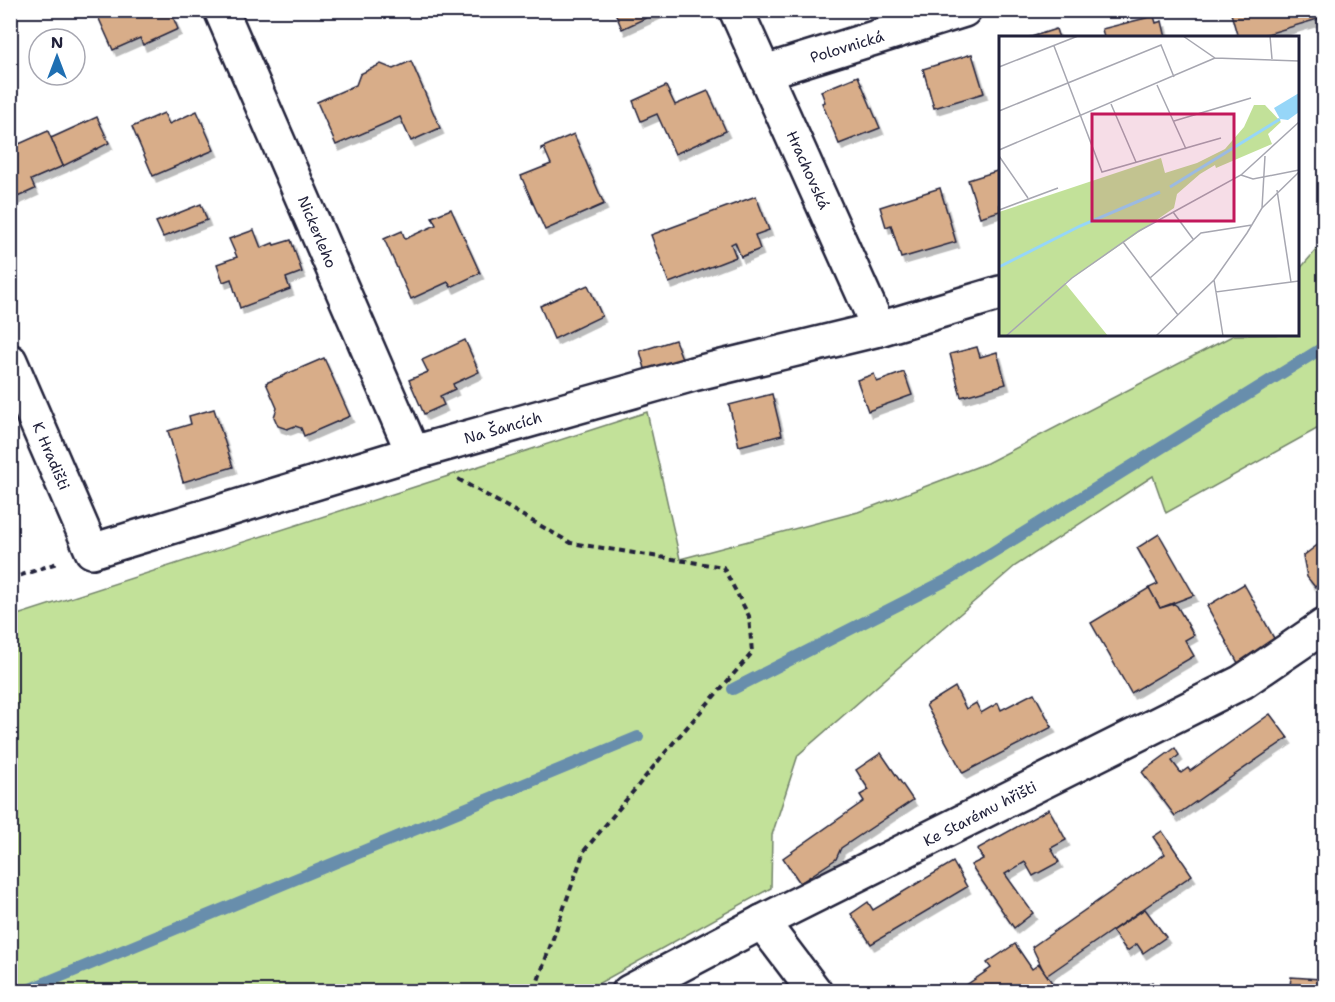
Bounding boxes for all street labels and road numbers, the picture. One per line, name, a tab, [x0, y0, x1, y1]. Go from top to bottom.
street label: Polovnická	[808, 26, 887, 68]
street label: Hrachovská	[782, 128, 835, 213]
street label: Nickerleho	[293, 193, 341, 271]
street label: Na Šancích	[461, 406, 544, 449]
street label: K Hradišti	[28, 419, 74, 493]
street label: Ke Starému hřišti	[920, 777, 1040, 851]

